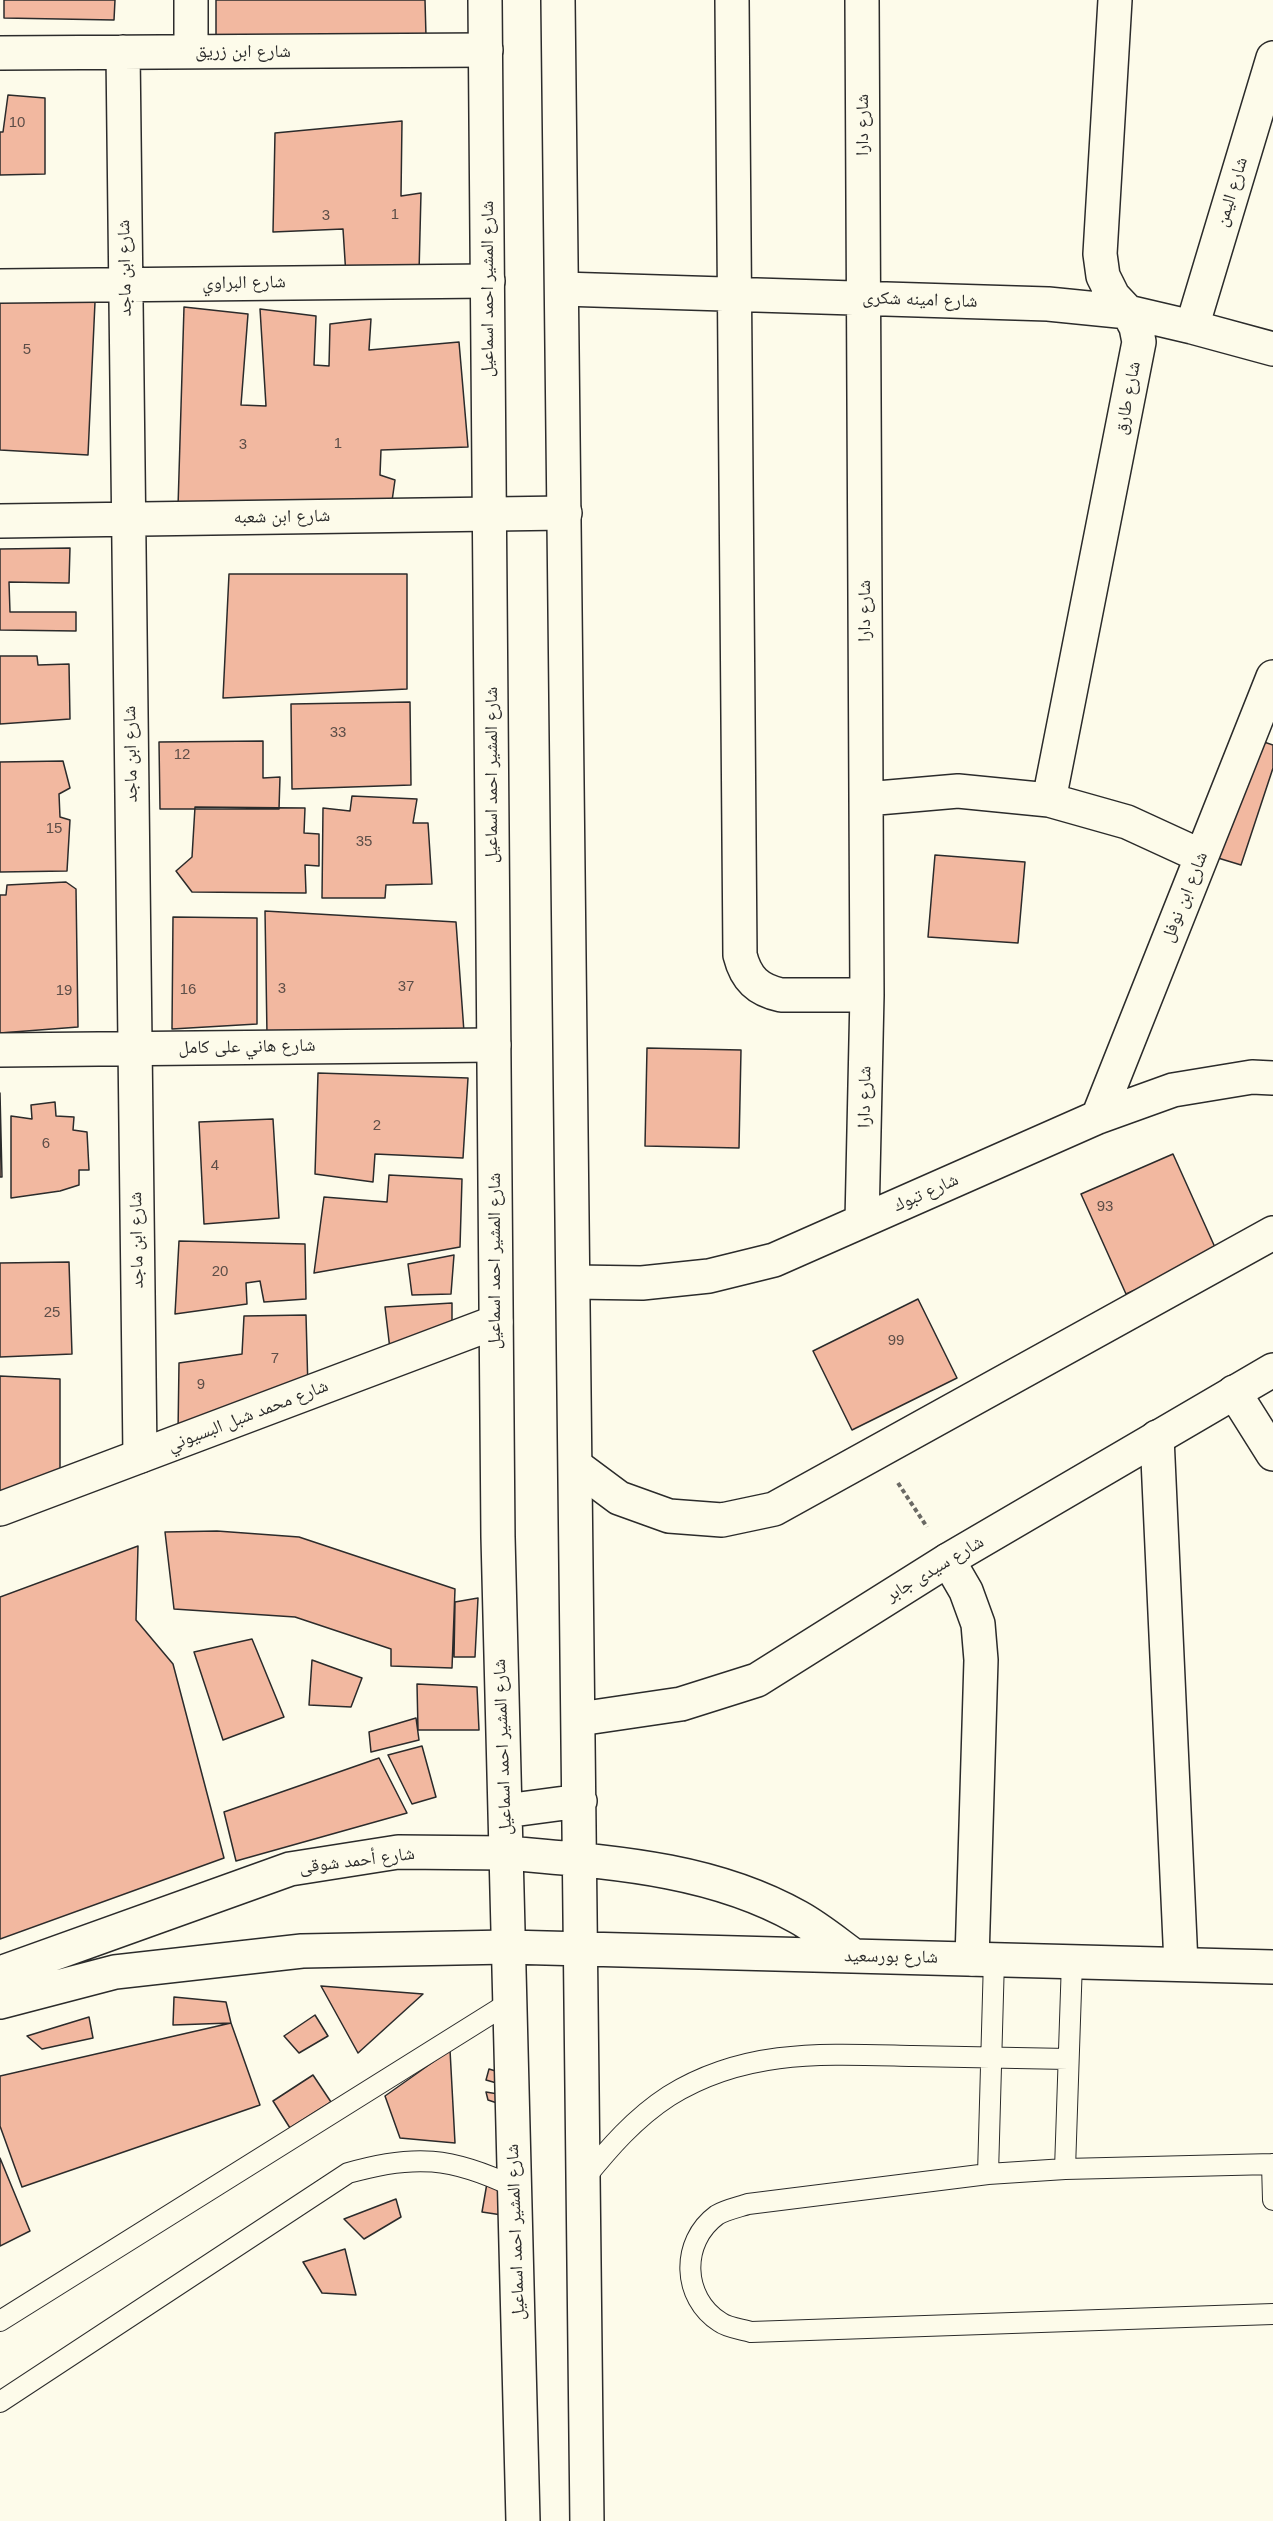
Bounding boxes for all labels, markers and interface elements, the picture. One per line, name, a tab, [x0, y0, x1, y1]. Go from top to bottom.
street label: شارع ابن زريق	[195, 41, 291, 63]
street label: شارع دارا	[852, 94, 874, 156]
house number: 10	[9, 114, 25, 132]
street label: شارع اليمن	[1211, 155, 1253, 229]
street label: شارع المشير احمد اسماعيل	[477, 201, 499, 377]
house number: 1	[391, 206, 399, 224]
house number: 3	[322, 207, 330, 225]
street label: شارع ابن ماجد	[113, 219, 137, 317]
street label: شارع البراوي	[202, 271, 286, 295]
street label: شارع امينه شكرى	[862, 287, 978, 313]
house number: 5	[23, 341, 31, 359]
street label: شارع طارق	[1110, 359, 1146, 437]
house number: 1	[334, 435, 342, 453]
house number: 3	[239, 436, 247, 454]
street label: شارع ابن شعبه	[233, 505, 331, 529]
street label: شارع دارا	[854, 580, 876, 642]
street label: شارع المشير احمد اسماعيل	[481, 687, 503, 863]
street label: شارع ابن ماجد	[119, 705, 143, 803]
house number: 33	[330, 724, 346, 742]
house number: 12	[174, 746, 190, 764]
house number: 15	[46, 820, 62, 838]
house number: 35	[356, 833, 372, 851]
street label: شارع ابن نوفل	[1157, 849, 1213, 945]
house number: 37	[398, 978, 414, 996]
house number: 3	[278, 980, 286, 998]
house number: 16	[180, 981, 196, 999]
house number: 19	[56, 982, 72, 1000]
street label: شارع هاني على كامل	[178, 1035, 316, 1059]
street label: شارع دارا	[854, 1066, 876, 1128]
house number: 2	[373, 1117, 381, 1135]
house number: 6	[42, 1135, 50, 1153]
house number: 4	[211, 1157, 219, 1175]
street label: شارع تبوك	[890, 1169, 962, 1217]
street label: شارع المشير احمد اسماعيل	[484, 1173, 506, 1349]
street label: شارع ابن ماجد	[125, 1191, 149, 1289]
house number: 93	[1097, 1198, 1113, 1216]
house number: 20	[212, 1263, 228, 1281]
house number: 25	[44, 1304, 60, 1322]
house number: 99	[888, 1332, 904, 1350]
house number: 7	[271, 1350, 279, 1368]
street label: شارع محمد شبل البسيوني	[164, 1375, 332, 1457]
house number: 9	[197, 1376, 205, 1394]
street label: شارع سيدى جابر	[882, 1531, 988, 1607]
street label: شارع المشير احمد اسماعيل	[489, 1658, 517, 1836]
street label: شارع أحمد شوقى	[298, 1843, 416, 1879]
street label: شارع بورسعيد	[844, 1945, 938, 1969]
street label: شارع المشير احمد اسماعيل	[502, 2143, 530, 2321]

